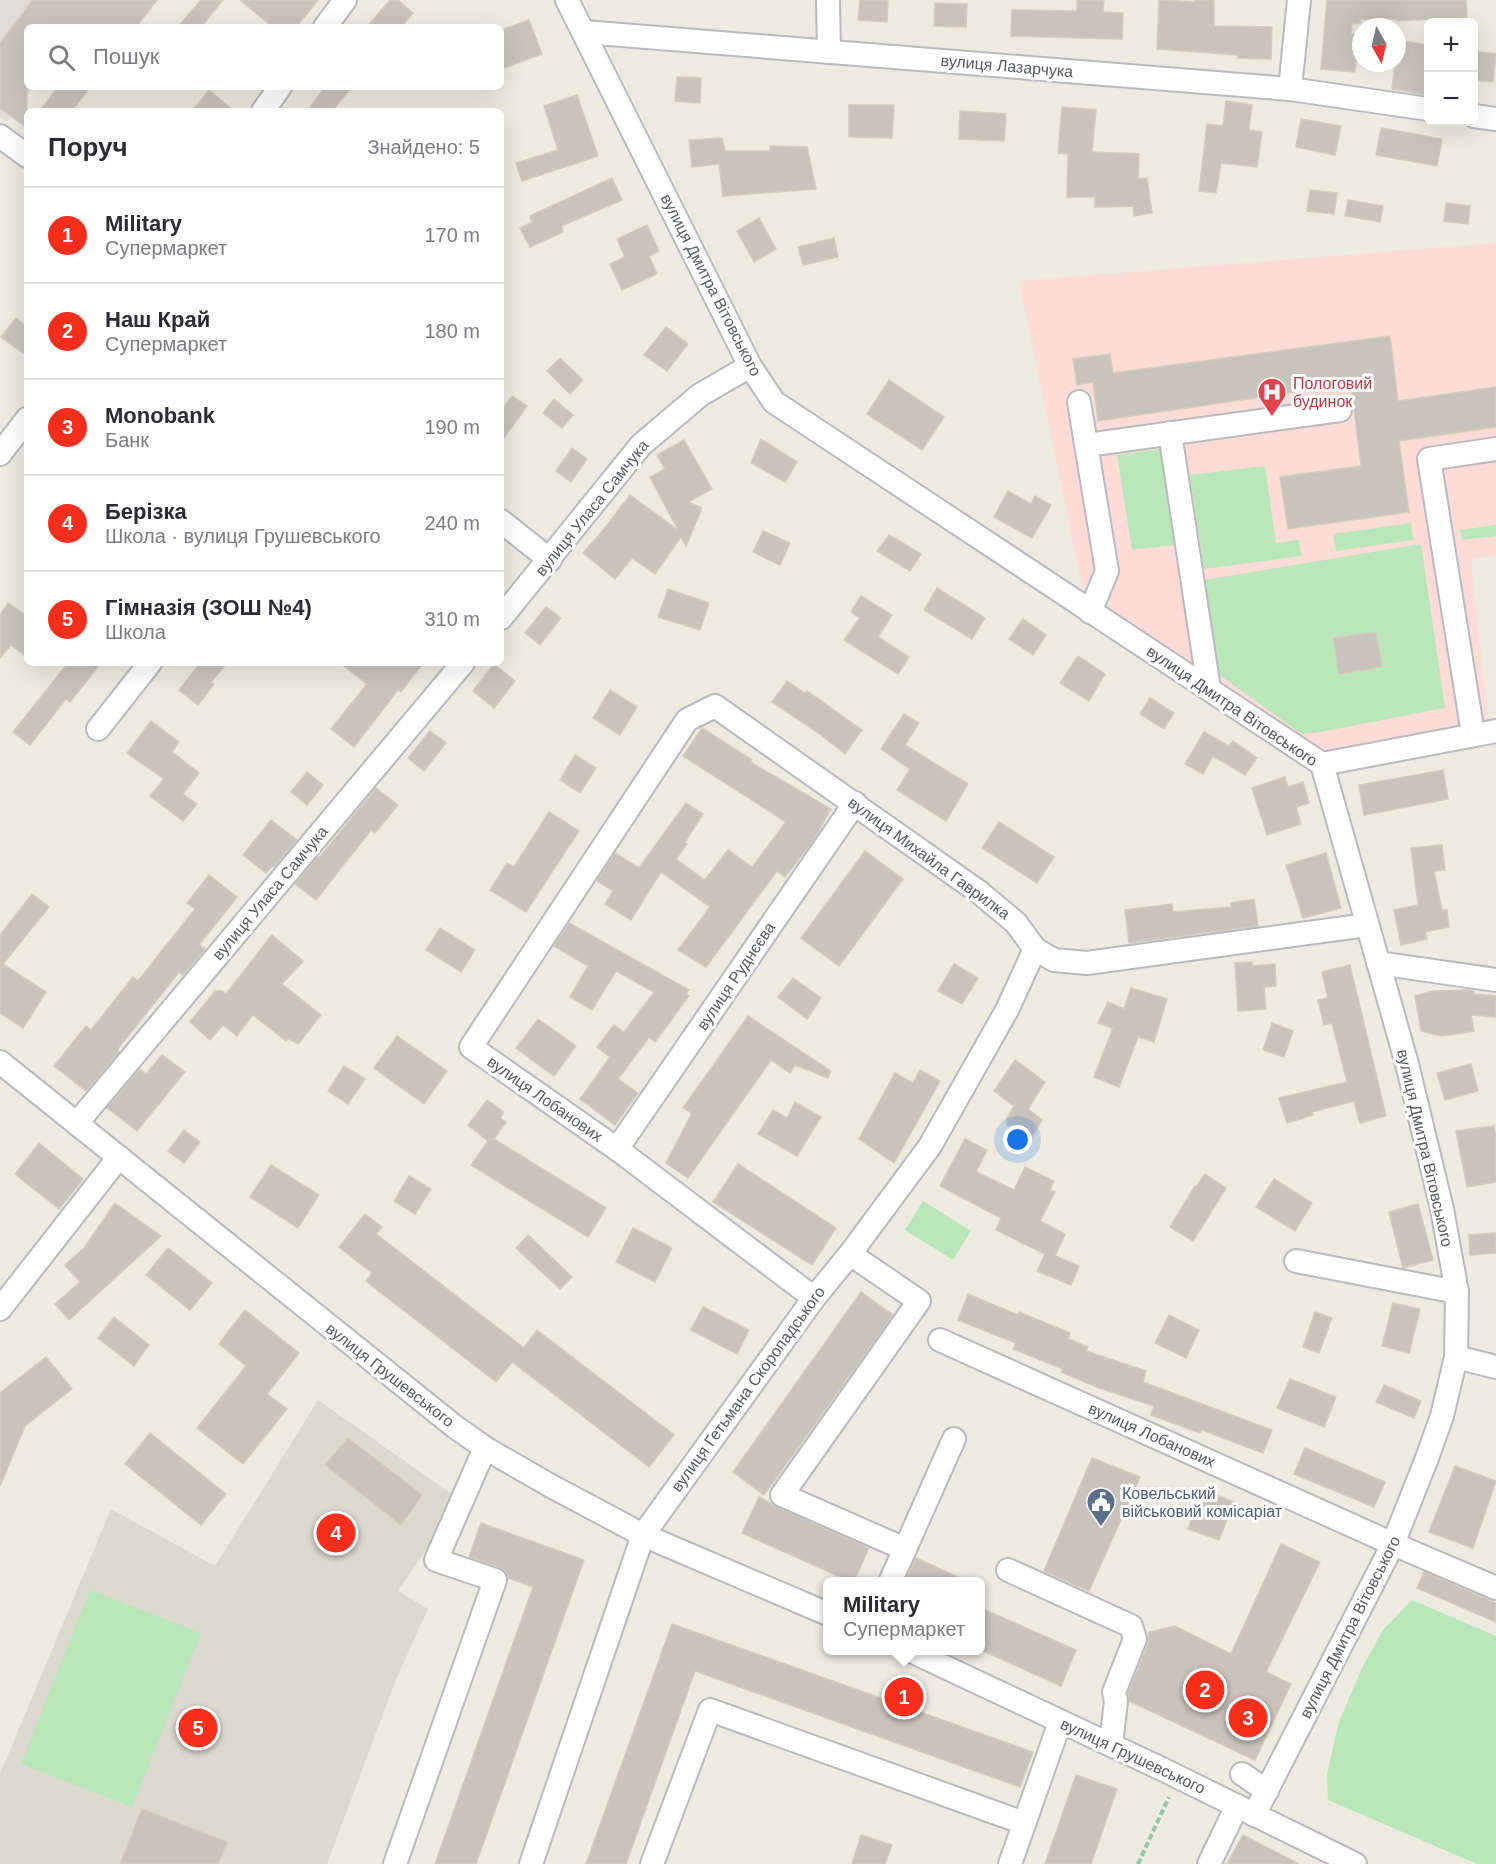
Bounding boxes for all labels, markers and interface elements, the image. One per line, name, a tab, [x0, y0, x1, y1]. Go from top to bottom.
north arrow	[1352, 18, 1406, 72]
map controls	[1424, 18, 1478, 126]
button: +	[1424, 18, 1478, 72]
search box	[24, 24, 504, 90]
icon: search	[45, 41, 78, 74]
text: Пошук	[93, 44, 159, 69]
street label: вулиця Лазарчука	[940, 52, 1074, 80]
button: −	[1424, 72, 1478, 126]
text: Поруч	[48, 132, 128, 162]
text: Знайдено: 5	[367, 136, 480, 158]
street label: вулиця Дмитра Вітовського	[658, 191, 764, 379]
text: Military	[105, 211, 182, 236]
text: 1	[62, 224, 73, 246]
text: 170 m	[424, 224, 480, 246]
text: Супермаркет	[105, 237, 227, 259]
text: Наш Край	[105, 307, 210, 332]
text: 2	[62, 320, 73, 342]
text: 180 m	[424, 320, 480, 342]
text: Супермаркет	[105, 333, 227, 355]
place label: Пологовий будинок	[1293, 375, 1372, 410]
hospital icon: Пологовий будинок	[1256, 376, 1288, 418]
text: Monobank	[105, 403, 215, 428]
text: 3	[62, 416, 73, 438]
text: 190 m	[424, 416, 480, 438]
text: Банк	[105, 429, 149, 451]
street label: вулиця Уласа Самчука	[532, 437, 652, 579]
text: Берізка	[105, 499, 187, 524]
text: 4	[62, 512, 73, 534]
text: 240 m	[424, 512, 480, 534]
text: Школа · вулиця Грушевського	[105, 525, 381, 547]
text: Гімназія (ЗОШ №4)	[105, 595, 312, 620]
text: 5	[62, 608, 73, 630]
text: 310 m	[424, 608, 480, 630]
text: Школа	[105, 621, 166, 643]
street label: вулиця Дмитра Вітовського	[1143, 642, 1321, 770]
street label: вулиця Михайла Гаврилка	[845, 794, 1013, 922]
street label: вулиця Уласа Самчука	[209, 823, 331, 963]
street label: вулиця Руднєєва	[694, 919, 778, 1033]
street label: вулиця Дмитра Вітовського	[1394, 1048, 1456, 1248]
street label: вулиця Лобанових	[484, 1053, 606, 1145]
your location	[1003, 1125, 1032, 1154]
street label: вулиця Гетьмана Скоропадського	[668, 1283, 828, 1495]
street label: вулиця Грушевського	[323, 1320, 457, 1430]
street label: вулиця Лобанових	[1086, 1399, 1218, 1471]
place label: Ковельський військовий комісаріат	[1122, 1485, 1283, 1520]
public building icon: Ковельський військовий комісаріат	[1085, 1486, 1117, 1528]
pin: 4	[316, 1510, 356, 1556]
street label: вулиця Дмитра Вітовського	[1297, 1533, 1403, 1721]
popup	[823, 1577, 985, 1655]
text: Military	[843, 1592, 920, 1617]
text: Супермаркет	[843, 1618, 965, 1640]
pin: 2	[1186, 1668, 1224, 1712]
pin: 1	[884, 1674, 924, 1720]
pin: 3	[1228, 1696, 1268, 1740]
pin: 5	[178, 1706, 218, 1750]
street label: вулиця Грушевського	[1058, 1715, 1208, 1797]

